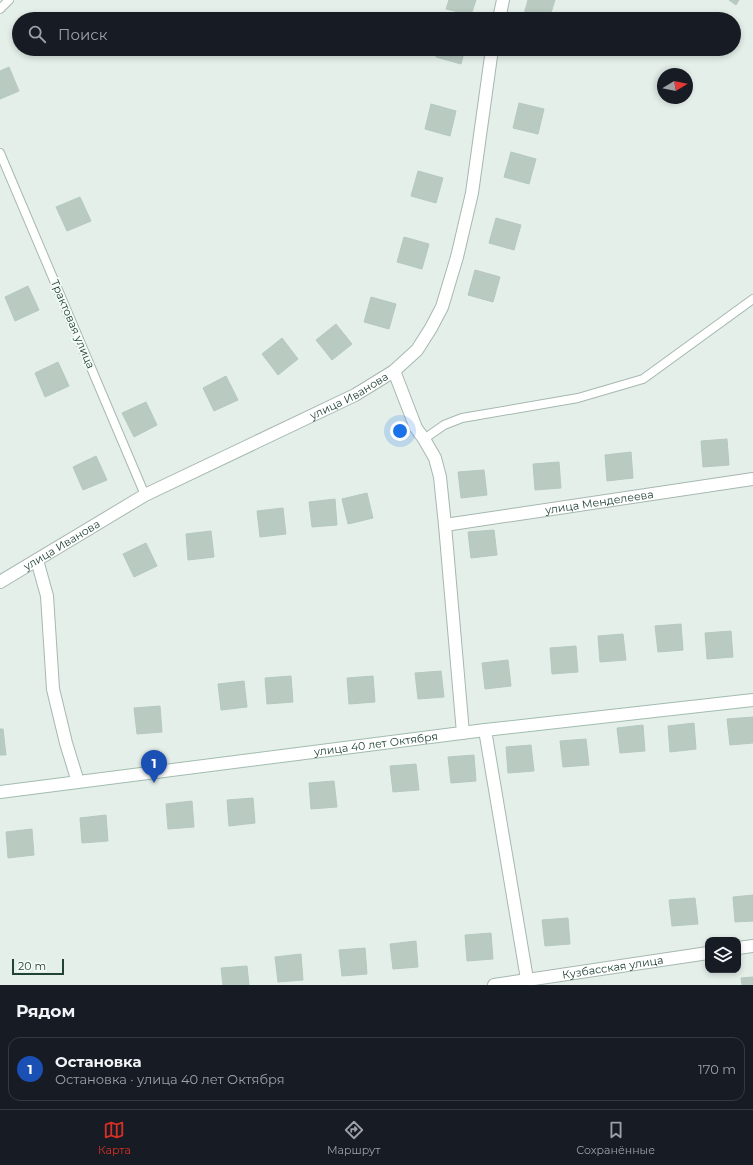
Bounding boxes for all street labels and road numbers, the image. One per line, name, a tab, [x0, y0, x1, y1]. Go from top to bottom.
street label: Трактовая улица	[48, 277, 98, 371]
street label: улица Иванова	[307, 369, 391, 423]
street label: улица Менделеева	[543, 487, 655, 517]
street label: улица Иванова	[20, 517, 103, 574]
street label: улица 40 лет Октября	[312, 729, 439, 759]
street label: Кузбасская улица	[561, 953, 664, 982]

